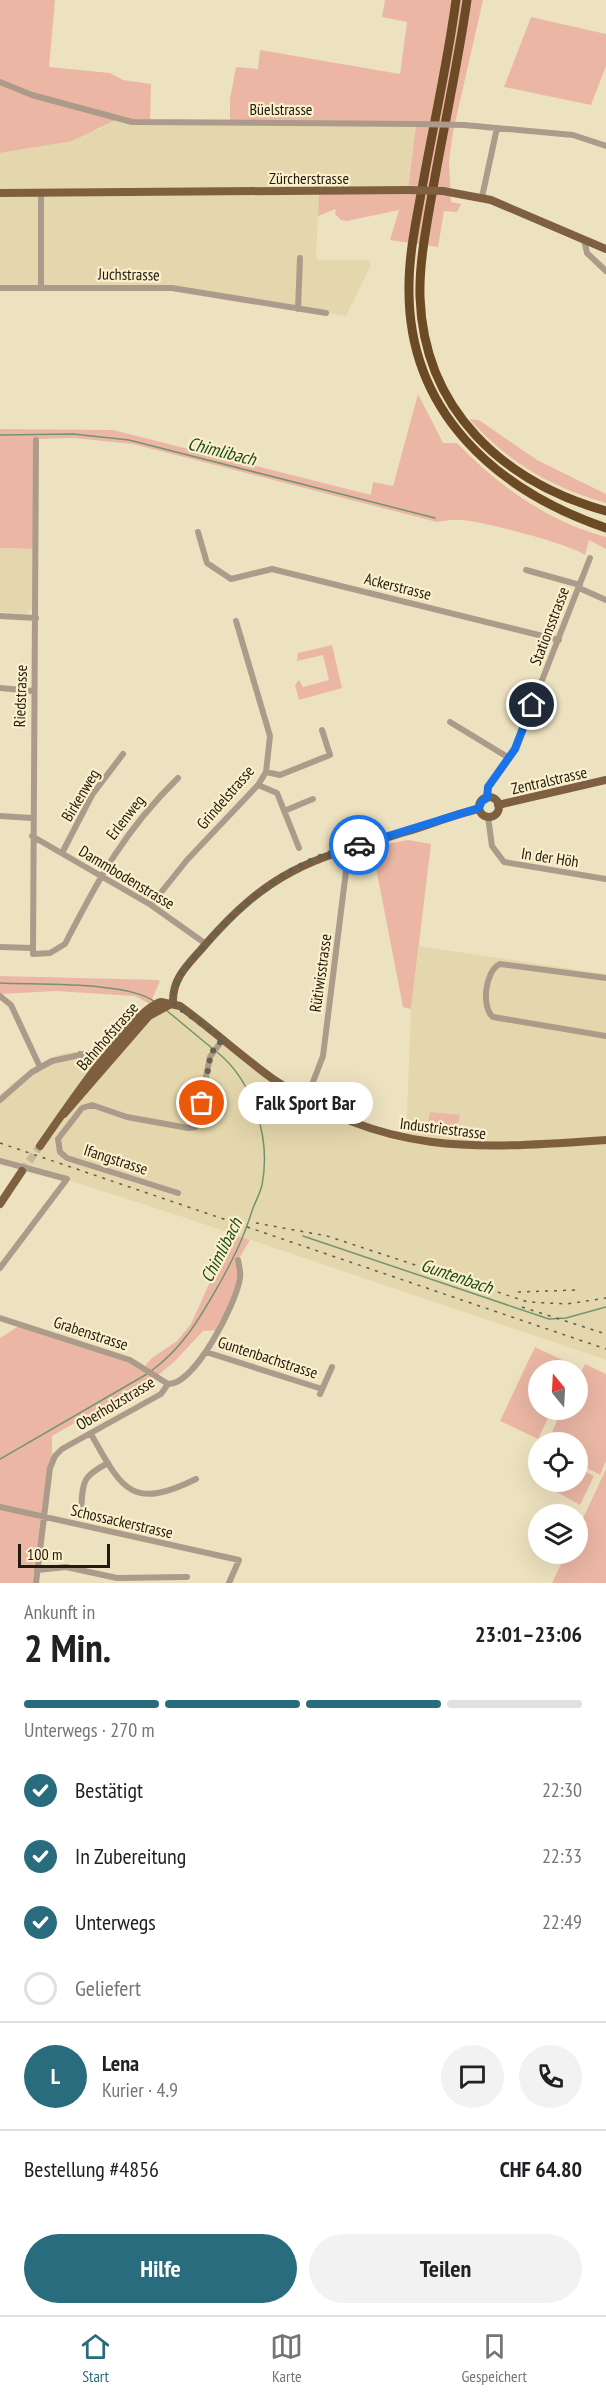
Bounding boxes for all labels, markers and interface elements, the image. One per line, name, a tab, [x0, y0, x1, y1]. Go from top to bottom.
street label: Büelstrasse	[250, 99, 312, 119]
street label: Zürcherstrasse	[269, 168, 349, 188]
street label: Juchstrasse	[97, 263, 160, 285]
water label: Chimlibach	[186, 431, 259, 471]
street label: Ackerstrasse	[363, 568, 433, 604]
street label: Stationsstrasse	[525, 584, 573, 668]
street label: Riedstrasse	[9, 664, 31, 728]
pin	[506, 679, 557, 730]
icon: home	[515, 688, 548, 721]
street label: Grindelstrasse	[192, 761, 258, 833]
street label: Zentralstrasse	[509, 762, 589, 798]
street label: Birkenweg	[57, 765, 103, 825]
street label: Erlenweg	[101, 791, 149, 843]
courier	[329, 815, 389, 875]
icon: car	[343, 829, 376, 862]
street label: Dammbodenstrasse	[76, 841, 178, 913]
street label: In der Höh	[520, 843, 580, 871]
street label: Rütiwisstrasse	[305, 933, 335, 1013]
street label: Bahnhofstrasse	[72, 998, 142, 1074]
pin	[176, 1077, 227, 1128]
callout: Falk Sport Bar	[238, 1082, 373, 1124]
icon: bag	[185, 1086, 218, 1119]
text: Falk Sport Bar	[255, 1090, 356, 1116]
street label: Industriestrasse	[399, 1113, 487, 1143]
street label: Ifangstrasse	[81, 1139, 151, 1179]
water label: Chimlibach	[195, 1213, 247, 1286]
water label: Guntenbach	[418, 1253, 497, 1299]
street label: Grabenstrasse	[51, 1312, 131, 1354]
street label: Guntenbachstrasse	[216, 1331, 320, 1383]
north arrow	[528, 1360, 588, 1420]
map controls	[528, 1360, 588, 1564]
street label: Oberholzstrasse	[72, 1372, 158, 1434]
button: locate	[528, 1432, 588, 1492]
street label: Schossackerstrasse	[69, 1500, 175, 1542]
button: layers	[528, 1504, 588, 1564]
scale bar	[18, 1541, 110, 1568]
text: 100 m	[27, 1544, 62, 1564]
text: Ankunft in	[24, 1599, 95, 1625]
text: 23:01–23:06	[475, 1620, 582, 1648]
text: 2 Min.	[24, 1622, 111, 1673]
text: Unterwegs · 270 m	[24, 1717, 154, 1743]
icon: check	[24, 1774, 57, 1807]
text: Bestätigt	[75, 1776, 143, 1804]
text: 22:30	[542, 1777, 582, 1803]
icon: check	[24, 1840, 57, 1873]
text: In Zubereitung	[75, 1842, 186, 1870]
text: 22:33	[542, 1843, 582, 1869]
icon: check	[24, 1906, 57, 1939]
text: Unterwegs	[75, 1908, 156, 1936]
text: 22:49	[542, 1909, 582, 1935]
text: Geliefert	[75, 1974, 141, 2002]
button: chat	[441, 2045, 504, 2108]
button: phone	[519, 2045, 582, 2108]
text: Lena	[102, 2049, 139, 2077]
text: L	[51, 2062, 60, 2090]
text: Kurier · 4.9	[102, 2077, 178, 2103]
text: Bestellung #4856	[24, 2155, 159, 2183]
text: CHF 64.80	[500, 2155, 582, 2183]
button: Hilfe	[24, 2234, 297, 2303]
button: Teilen	[309, 2234, 582, 2303]
tab: Start	[79, 2330, 112, 2386]
tab: Karte	[270, 2330, 303, 2386]
tab: Gespeichert	[461, 2330, 527, 2386]

